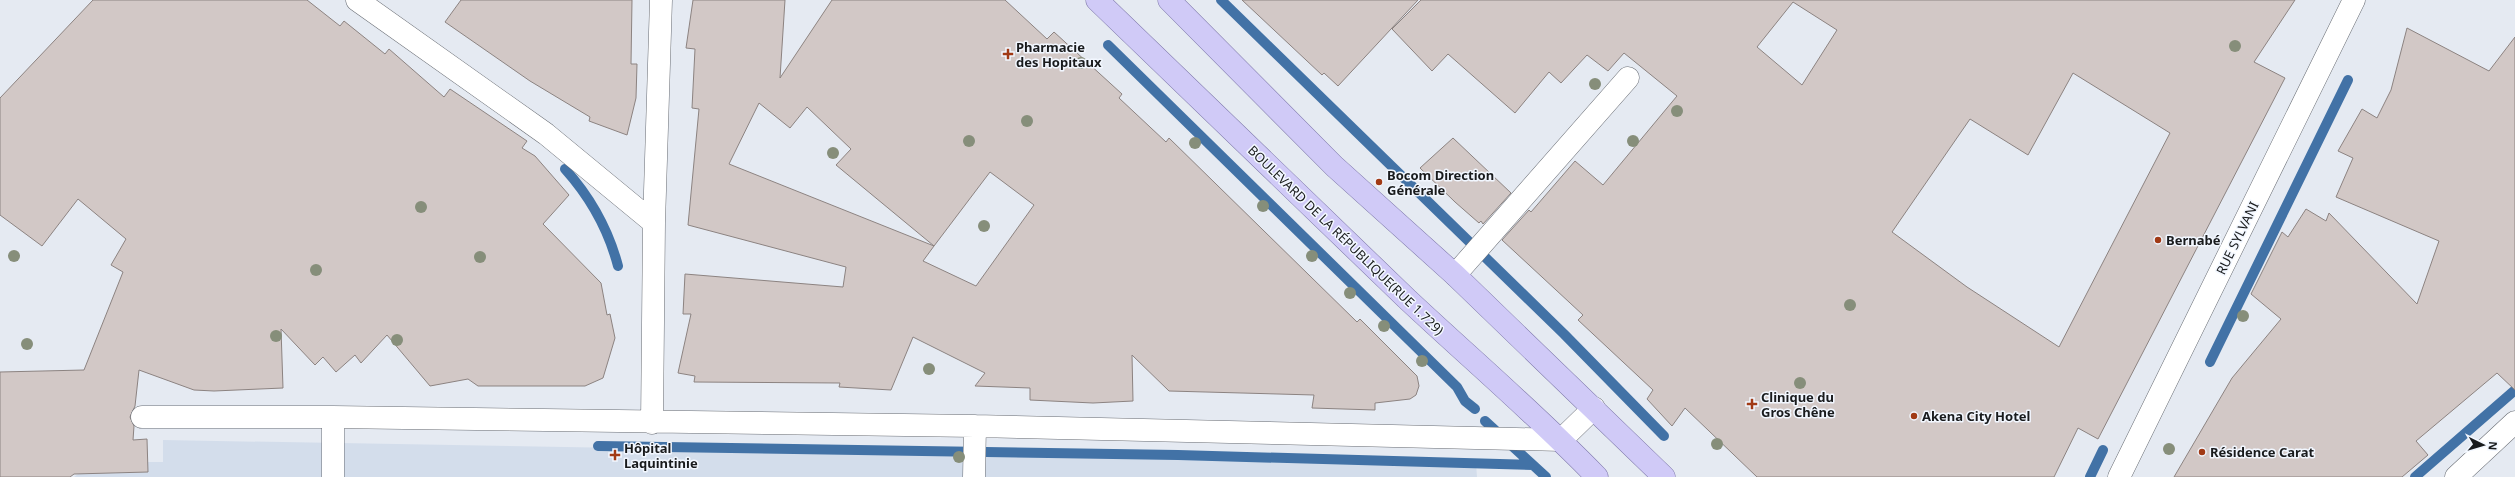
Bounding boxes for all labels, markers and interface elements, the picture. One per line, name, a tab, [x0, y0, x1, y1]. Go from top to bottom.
place label: Pharmacie des Hopitaux	[1016, 38, 1102, 71]
marker: Pharmacie des Hopitaux	[1003, 49, 1013, 59]
street label: BOULEVARD DE LA RÉPUBLIQUE(RUE 1.729)	[1244, 141, 1448, 339]
place label: Bocom Direction Générale	[1387, 166, 1494, 199]
marker: Bocom Direction Générale	[1374, 177, 1384, 187]
street label: RUE SYLVANI	[2212, 198, 2262, 278]
place label: Bernabé	[2166, 231, 2221, 249]
marker: Bernabé	[2153, 235, 2163, 245]
place label: Clinique du Gros Chêne	[1761, 388, 1835, 421]
marker: Clinique du Gros Chêne	[1746, 398, 1758, 410]
place label: Akena City Hotel	[1922, 407, 2030, 425]
marker: Akena City Hotel	[1909, 411, 1919, 421]
north arrow	[2463, 425, 2503, 465]
place label: Hôpital Laquintinie	[624, 439, 698, 472]
text: N	[2486, 441, 2501, 451]
place label: Résidence Carat	[2210, 443, 2314, 461]
marker: Résidence Carat	[2197, 447, 2207, 457]
marker: Hôpital Laquintinie	[609, 449, 621, 461]

